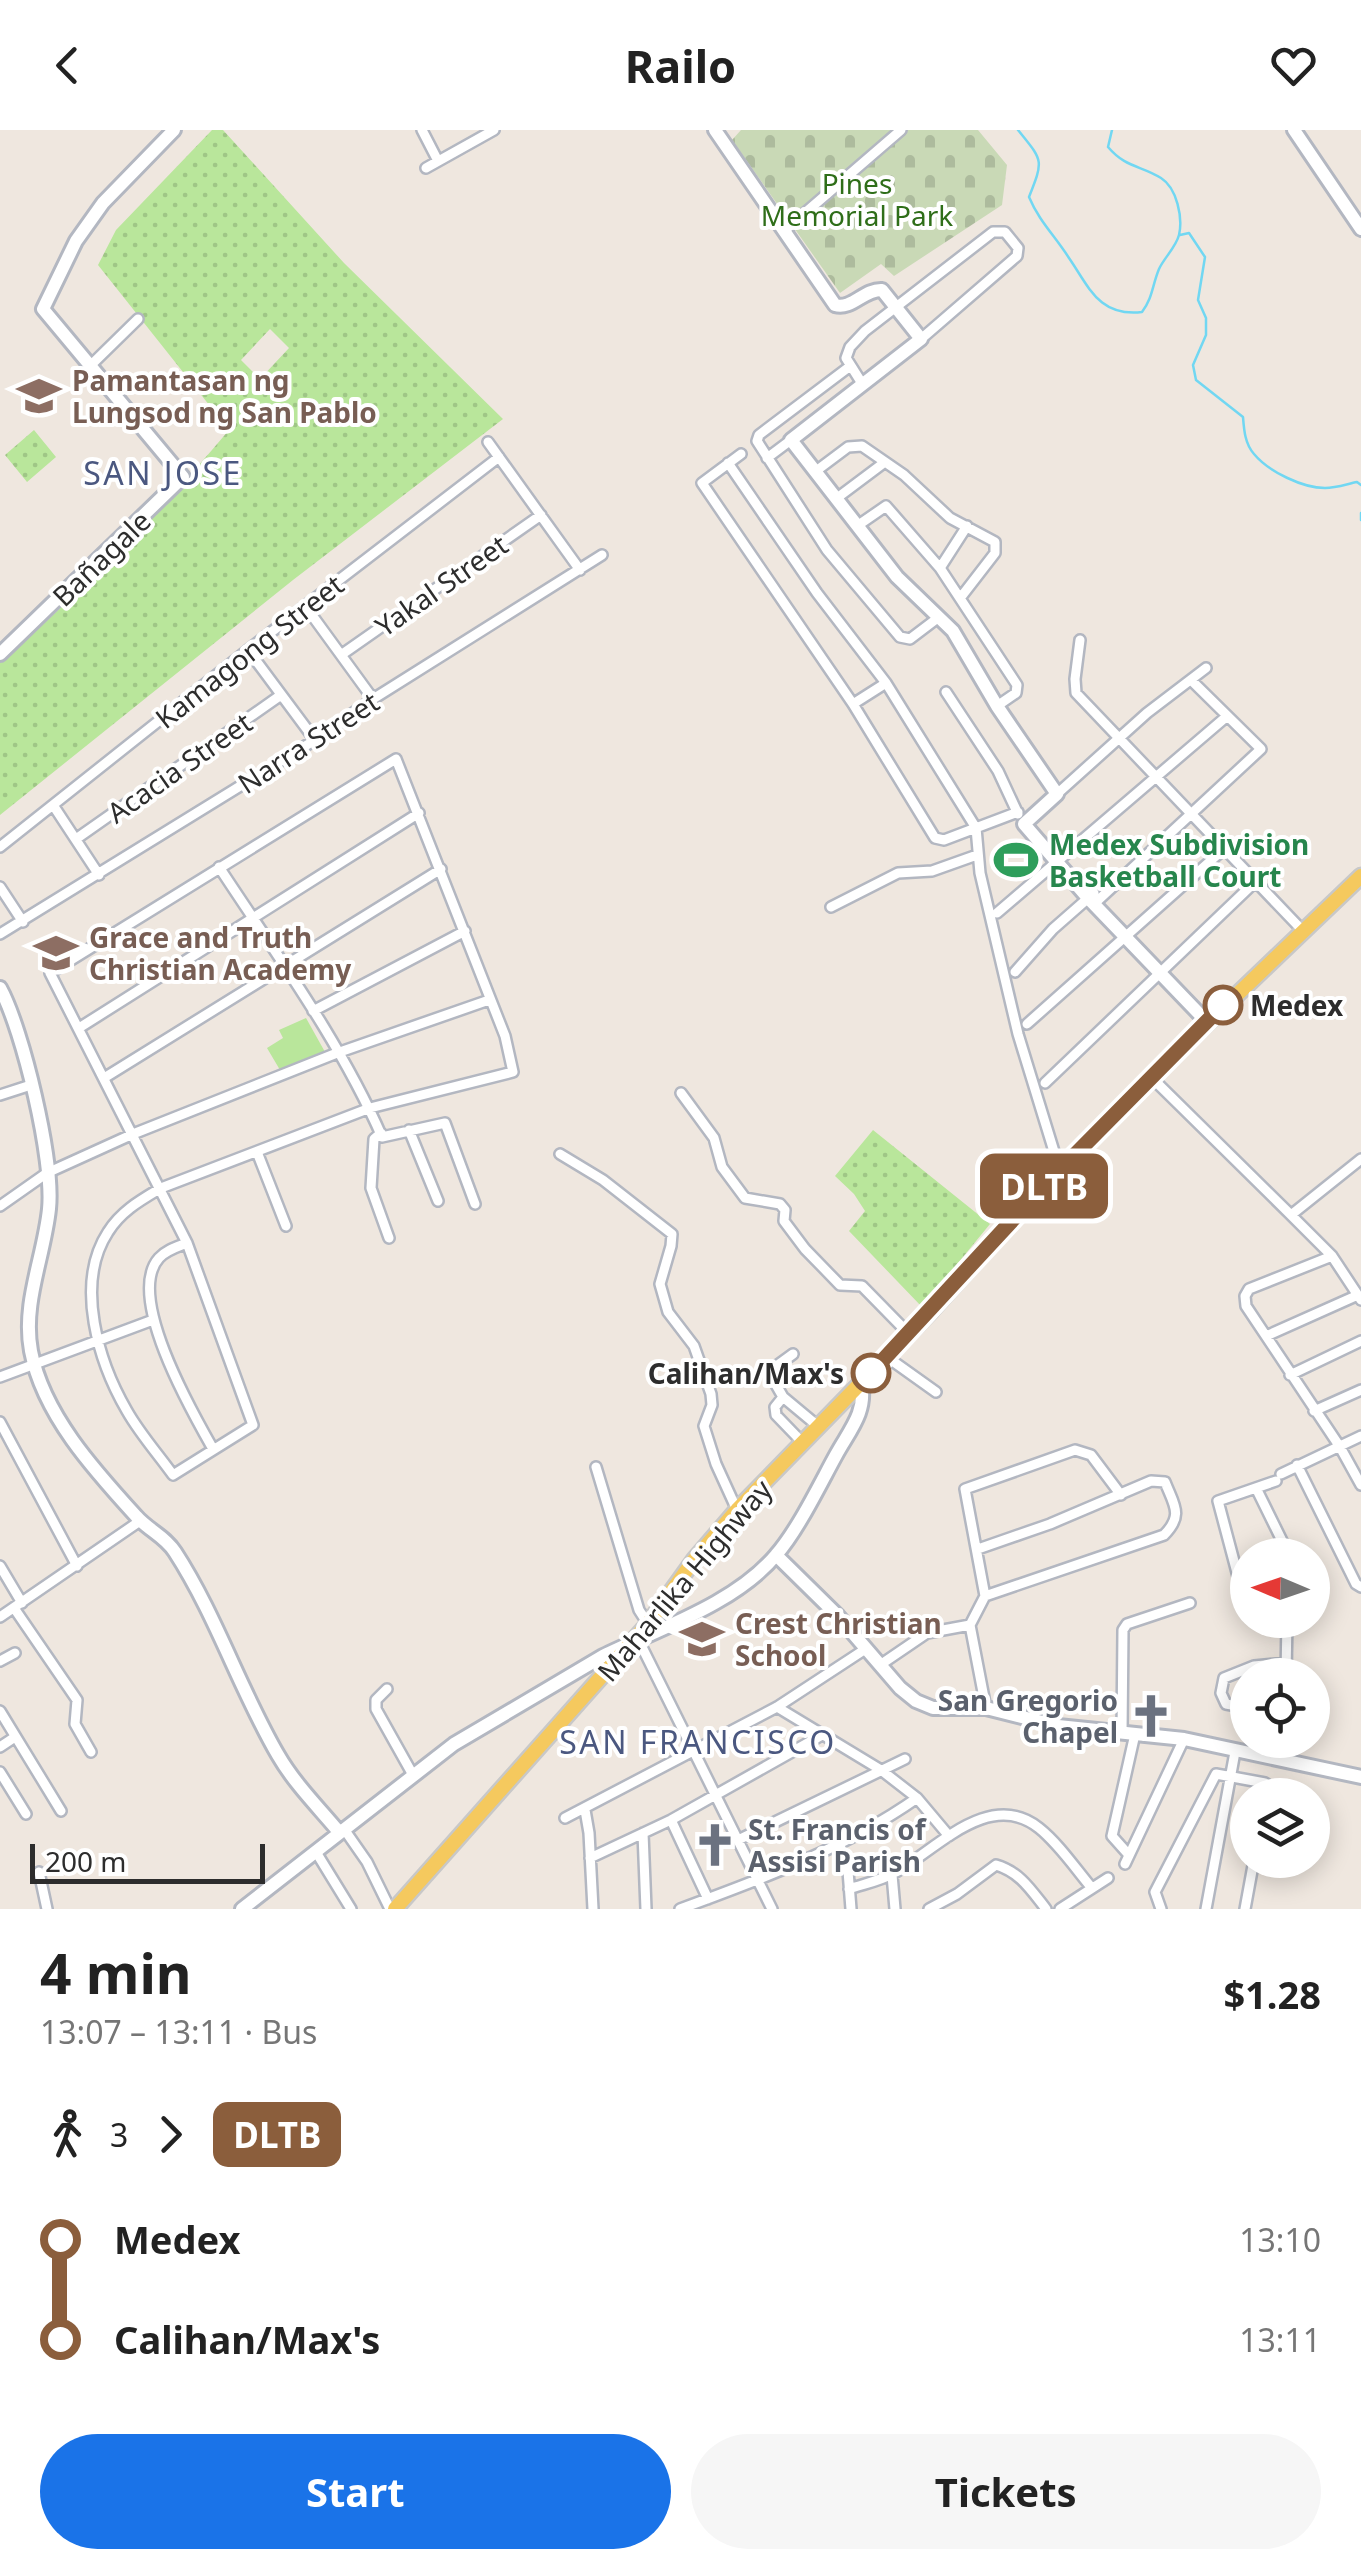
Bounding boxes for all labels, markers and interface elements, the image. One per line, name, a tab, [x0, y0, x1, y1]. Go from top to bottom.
text: Railo	[625, 35, 736, 96]
icon: back	[40, 38, 95, 93]
icon: heart	[1266, 38, 1321, 93]
park label: Pines Memorial Park	[761, 164, 953, 234]
place label: Pamantasan ng Lungsod ng San Pablo	[72, 361, 377, 431]
school or university icon: Pamantasan ng Lungsod ng San Pablo	[15, 372, 63, 420]
district label: SAN JOSE	[83, 451, 243, 494]
street label: Bañagale	[44, 502, 158, 614]
street label: Yakal Street	[367, 525, 515, 645]
street label: Kamagong Street	[147, 566, 351, 736]
street label: Narra Street	[230, 682, 386, 802]
street label: Acacia Street	[99, 703, 259, 831]
place label: Medex Subdivision Basketball Court	[1049, 825, 1309, 895]
sports icon: Medex Subdivision Basketball Court	[992, 836, 1040, 884]
place label: Grace and Truth Christian Academy	[89, 918, 351, 988]
school or university icon: Grace and Truth Christian Academy	[32, 929, 80, 977]
marker: Medex	[1204, 986, 1242, 1024]
place label: Medex	[1250, 986, 1344, 1024]
line badge: DLTB	[974, 1154, 1114, 1218]
text: DLTB	[1000, 1163, 1088, 1210]
place label: Calihan/Max's	[648, 1354, 844, 1392]
marker: Calihan/Max's	[852, 1354, 890, 1392]
street label: Maharlika Highway	[588, 1470, 780, 1689]
north arrow	[1230, 1538, 1330, 1638]
map controls	[1230, 1538, 1330, 1878]
place label: Crest Christian School	[735, 1604, 942, 1674]
school or university icon: Crest Christian School	[678, 1615, 726, 1663]
button: locate	[1230, 1658, 1330, 1758]
place label: San Gregorio Chapel	[938, 1681, 1118, 1751]
church icon: San Gregorio Chapel	[1127, 1692, 1175, 1740]
district label: SAN FRANCISCO	[559, 1720, 837, 1763]
button: layers	[1230, 1778, 1330, 1878]
place label: St. Francis of Assisi Parish	[748, 1810, 928, 1880]
church icon: St. Francis of Assisi Parish	[691, 1821, 739, 1869]
scale bar	[30, 1839, 265, 1883]
text: 200 m	[45, 1842, 127, 1880]
text: 4 min	[40, 1935, 192, 2010]
text: $1.28	[1223, 1968, 1321, 2020]
text: 13:07 – 13:11 · Bus	[40, 2010, 317, 2053]
icon: walk	[40, 2107, 95, 2162]
icon: forward	[143, 2107, 198, 2162]
text: DLTB	[233, 2111, 321, 2158]
text: 3	[110, 2113, 128, 2156]
text: Medex	[114, 2213, 240, 2265]
text: 13:10	[1239, 2218, 1321, 2261]
text: Calihan/Max's	[114, 2313, 380, 2365]
text: 13:11	[1239, 2318, 1321, 2361]
button: Start	[40, 2434, 671, 2549]
button: Tickets	[691, 2434, 1321, 2549]

